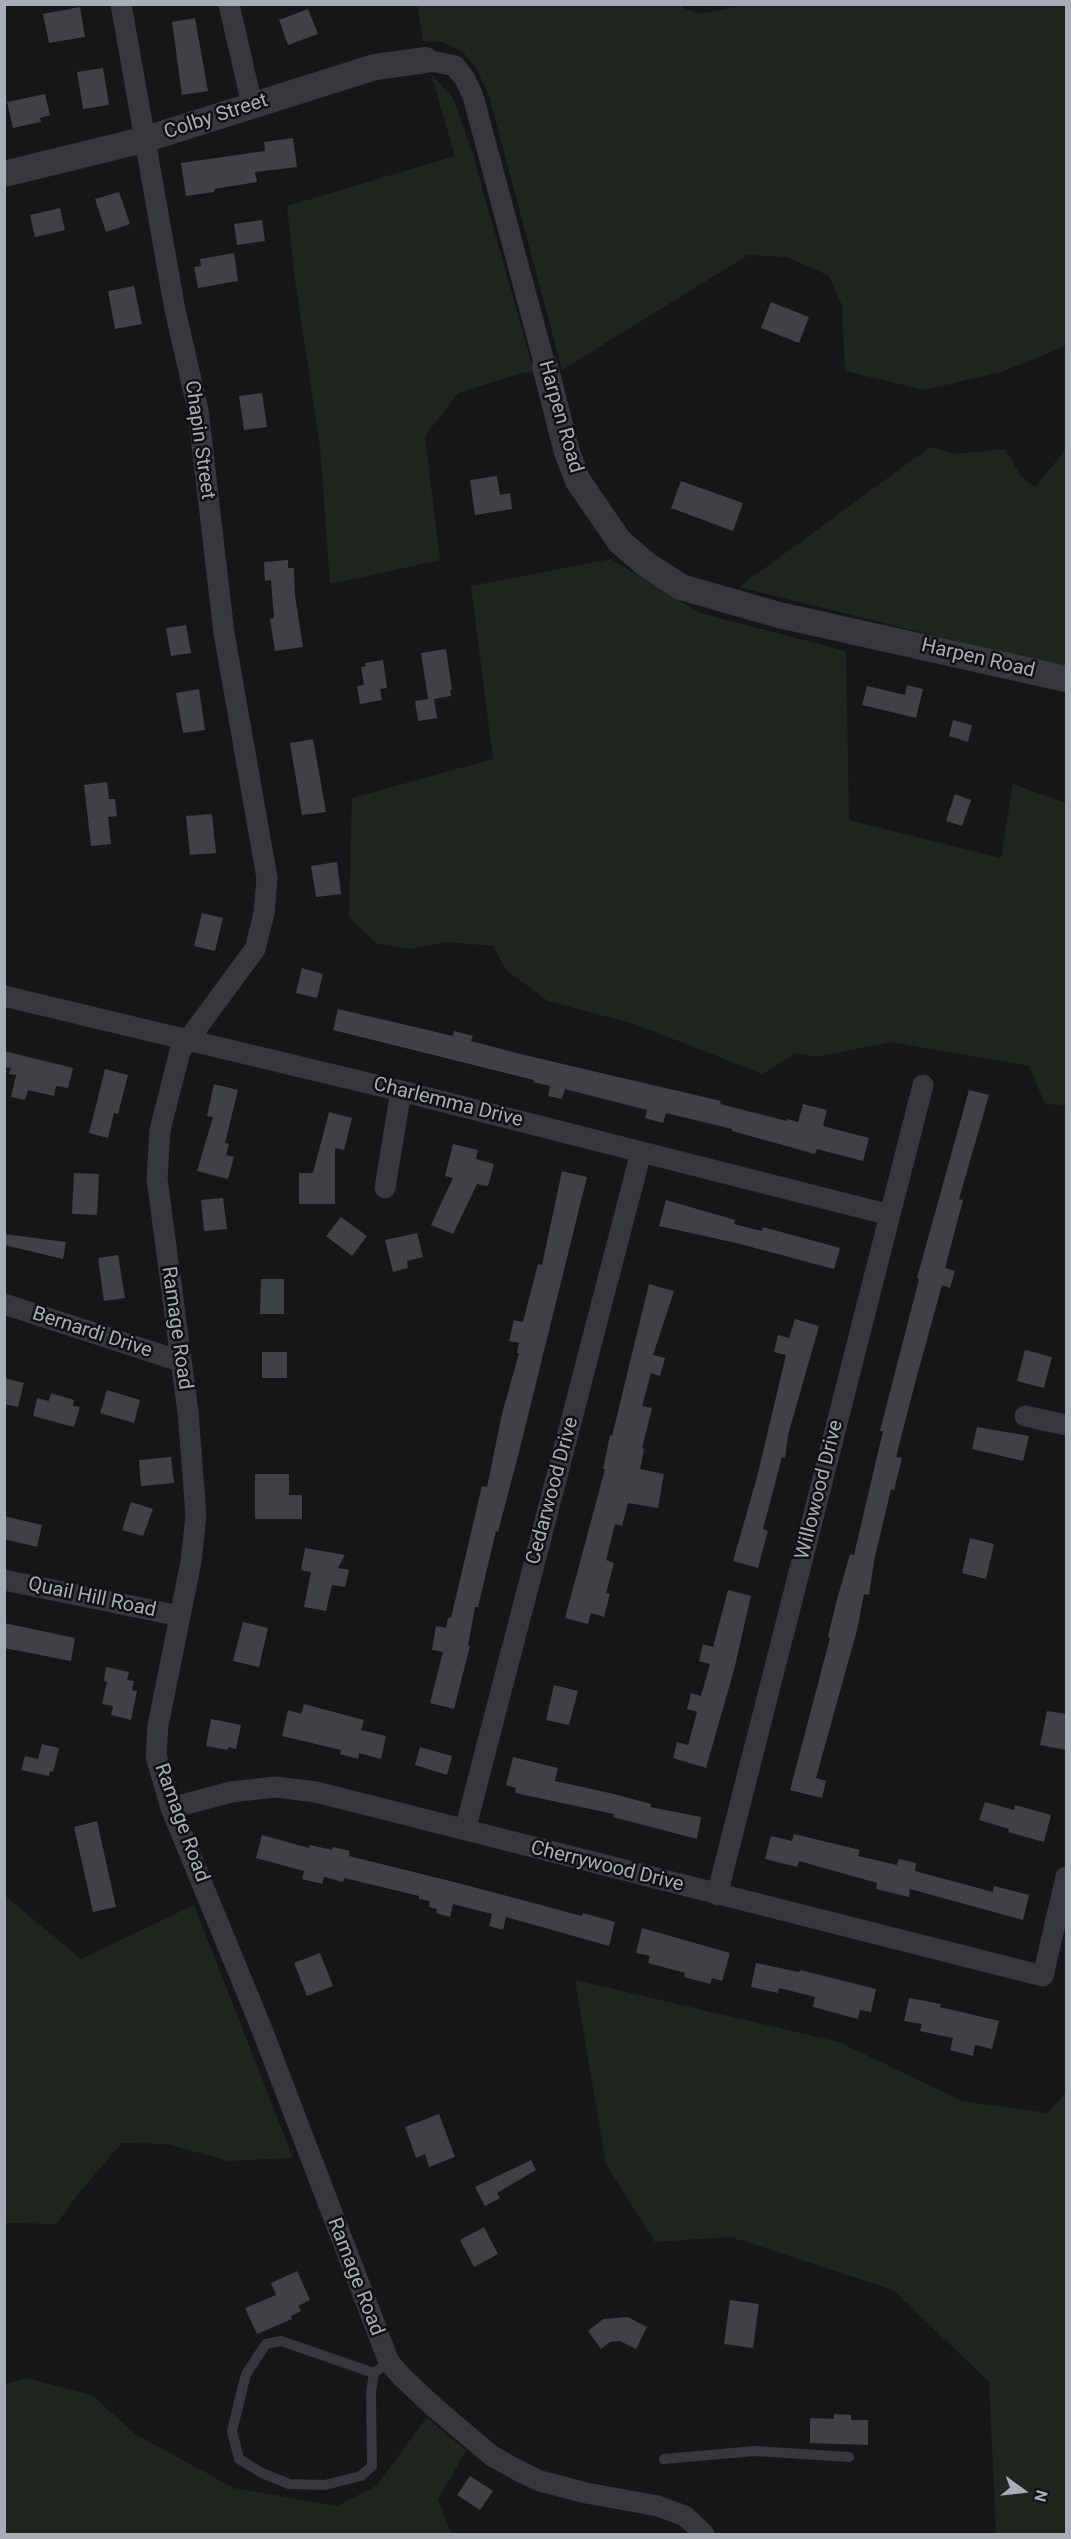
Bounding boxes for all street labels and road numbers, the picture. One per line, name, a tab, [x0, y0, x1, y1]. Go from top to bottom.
street label: Colby Street	[161, 89, 271, 145]
street label: Harpen Road	[533, 358, 587, 476]
street label: Chapin Street	[179, 379, 219, 501]
street label: Harpen Road	[919, 634, 1037, 684]
street label: Charlemma Drive	[371, 1073, 525, 1133]
street label: Ramage Road	[155, 1265, 197, 1391]
street label: Bernardi Drive	[29, 1302, 155, 1364]
street label: Cedarwood Drive	[522, 1415, 584, 1567]
street label: Willowood Drive	[791, 1418, 849, 1562]
street label: Quail Hill Road	[26, 1573, 158, 1623]
street label: Ramage Road	[148, 1760, 214, 1886]
street label: Cherrywood Drive	[528, 1836, 686, 1898]
street label: Ramage Road	[322, 2215, 388, 2339]

